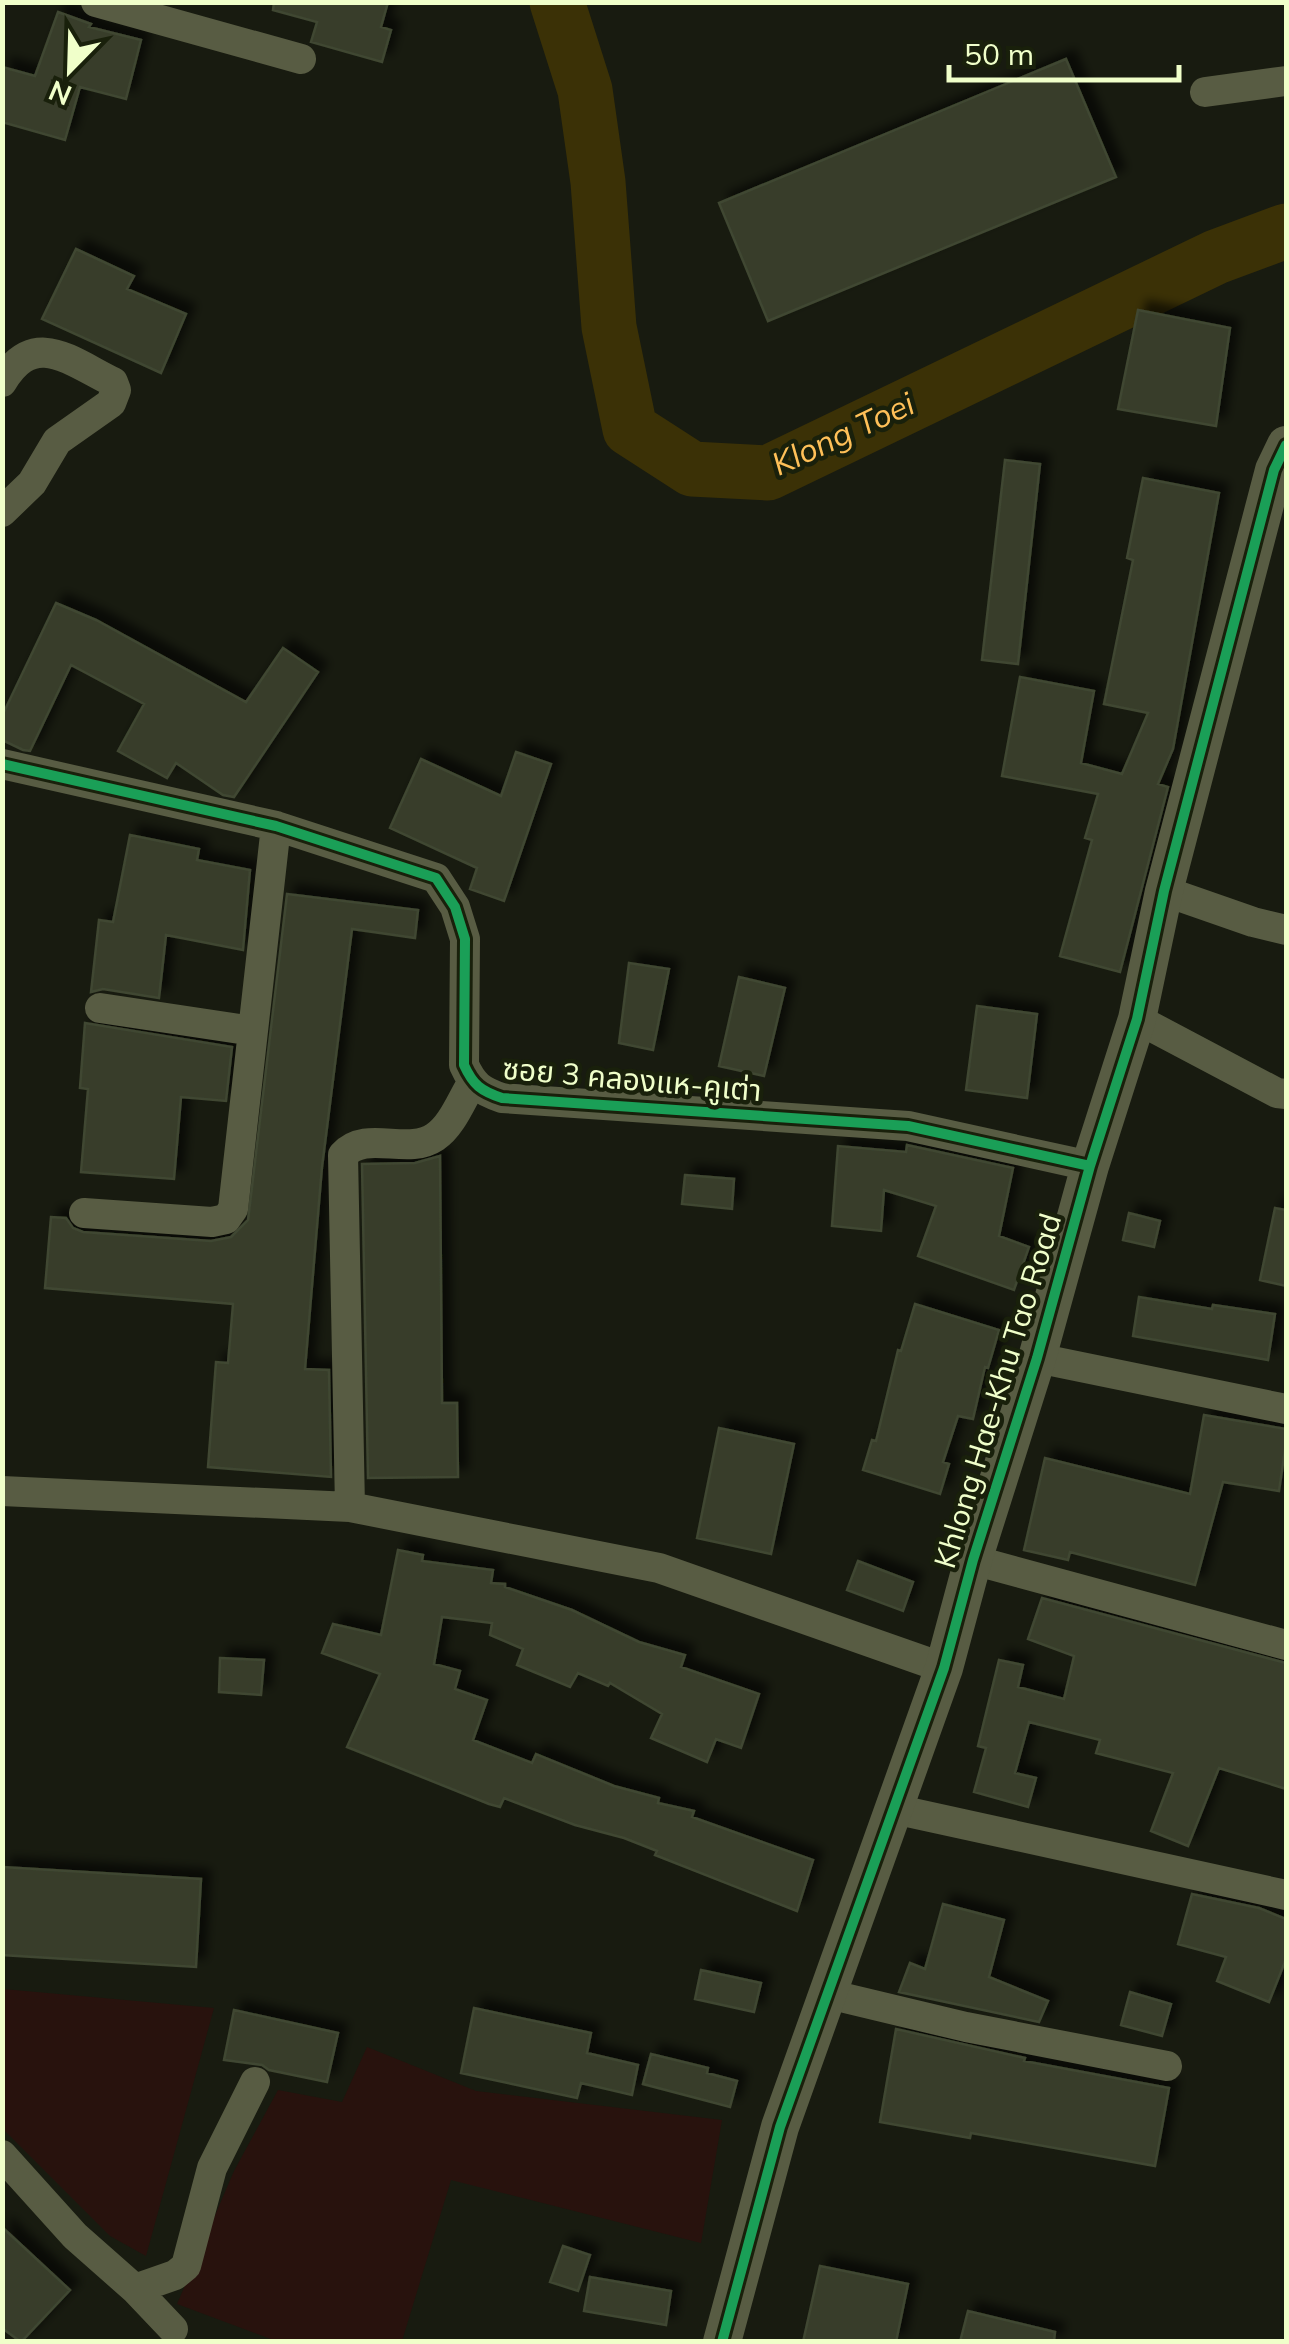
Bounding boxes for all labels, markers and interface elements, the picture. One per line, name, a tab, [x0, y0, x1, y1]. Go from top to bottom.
north arrow	[20, 20, 120, 120]
scale bar	[949, 20, 1179, 82]
text: 50 m	[964, 35, 1034, 73]
text: N	[43, 73, 77, 114]
water label: Klong Toei	[765, 383, 921, 484]
street label: ซอย 3 คลองแห-คูเต่า	[501, 1049, 763, 1109]
street label: Khlong Hae-Khu Tao Road	[925, 1209, 1069, 1573]

